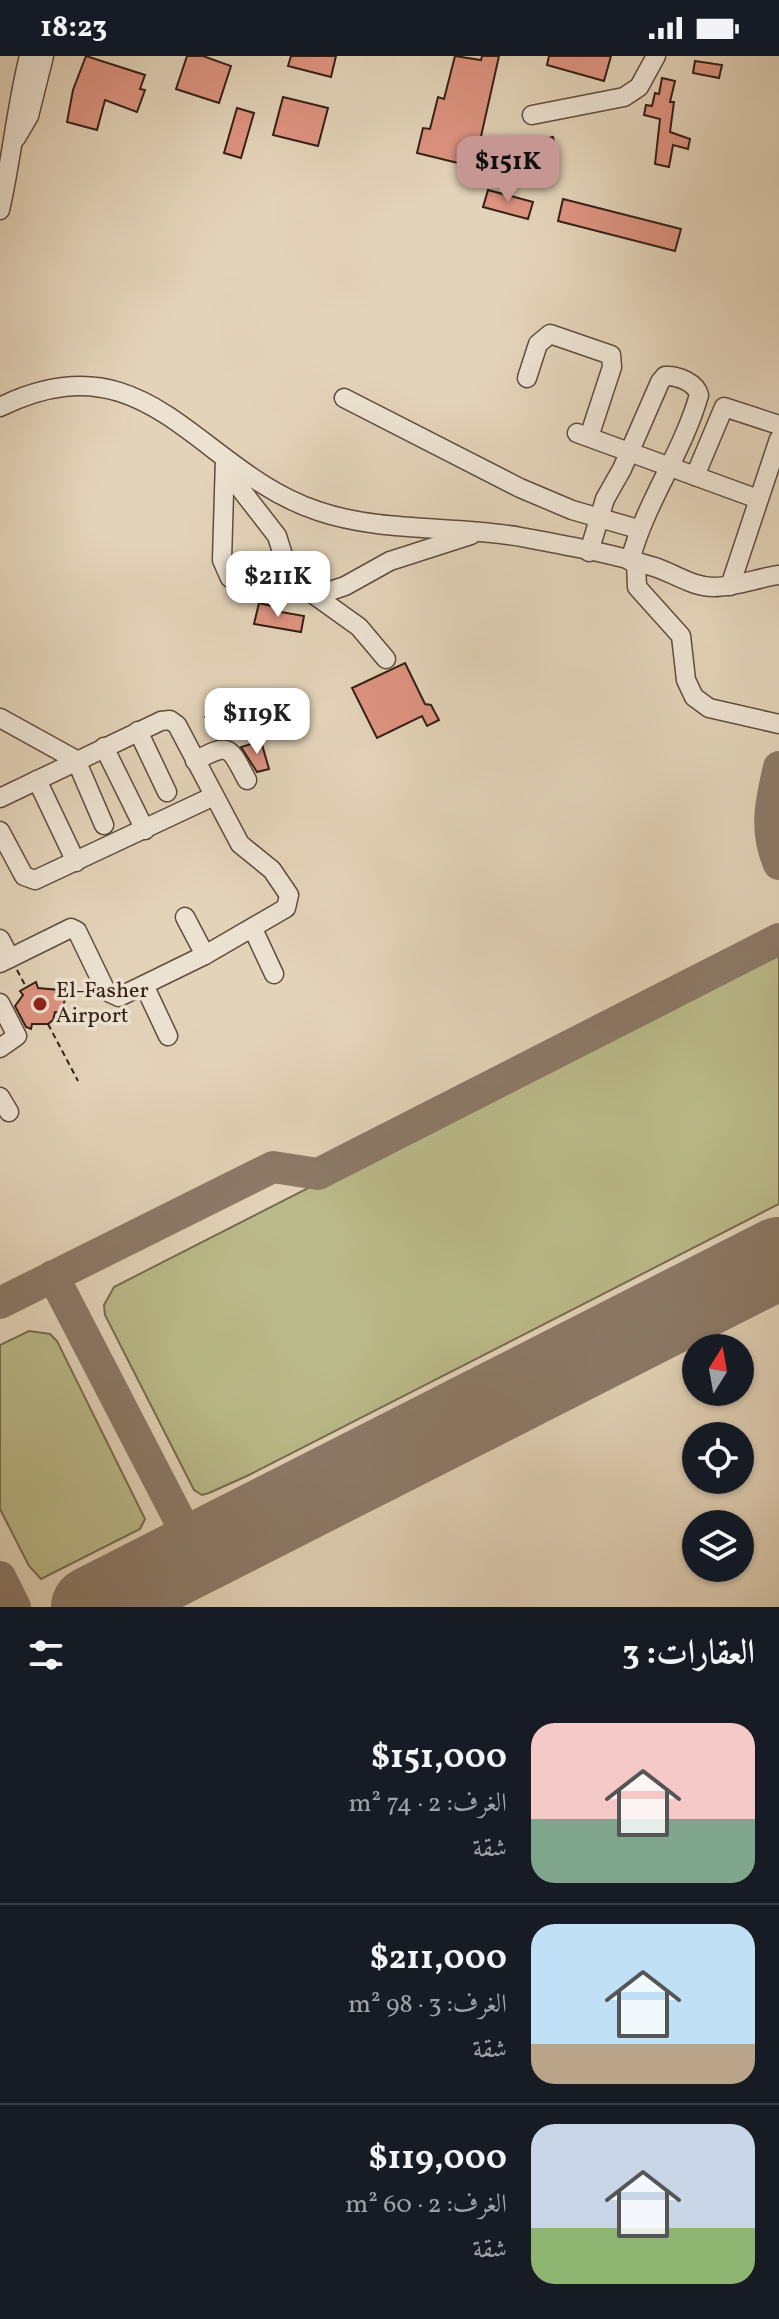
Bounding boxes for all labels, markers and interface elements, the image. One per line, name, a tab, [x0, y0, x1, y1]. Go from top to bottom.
text: 18:23	[40, 7, 107, 49]
pin: $151K	[452, 136, 564, 204]
text: $151K	[475, 144, 541, 180]
pin: $211K	[222, 551, 334, 619]
text: $211K	[244, 559, 312, 595]
pin: $119K	[201, 688, 313, 756]
text: $119K	[223, 696, 291, 732]
place label: El-Fasher Airport	[56, 976, 149, 1032]
marker: El-Fasher Airport	[31, 995, 49, 1013]
north arrow	[682, 1334, 754, 1406]
map controls	[682, 1334, 754, 1582]
button: locate	[682, 1422, 754, 1494]
button: layers	[682, 1510, 754, 1582]
text: العقارات: 3	[622, 1631, 755, 1678]
icon: filters	[24, 1633, 68, 1677]
text: $151,000	[371, 1735, 507, 1782]
icon: home	[595, 1755, 691, 1851]
text: الغرف: 2 · 74 m²	[349, 1786, 507, 1822]
text: شقة	[473, 1831, 507, 1867]
text: $211,000	[370, 1936, 507, 1983]
icon: home	[595, 1956, 691, 2052]
text: الغرف: 3 · 98 m²	[348, 1987, 507, 2023]
text: شقة	[473, 2032, 507, 2068]
text: $119,000	[369, 2136, 507, 2183]
icon: home	[595, 2156, 691, 2252]
text: الغرف: 2 · 60 m²	[345, 2187, 507, 2223]
text: شقة	[473, 2232, 507, 2268]

